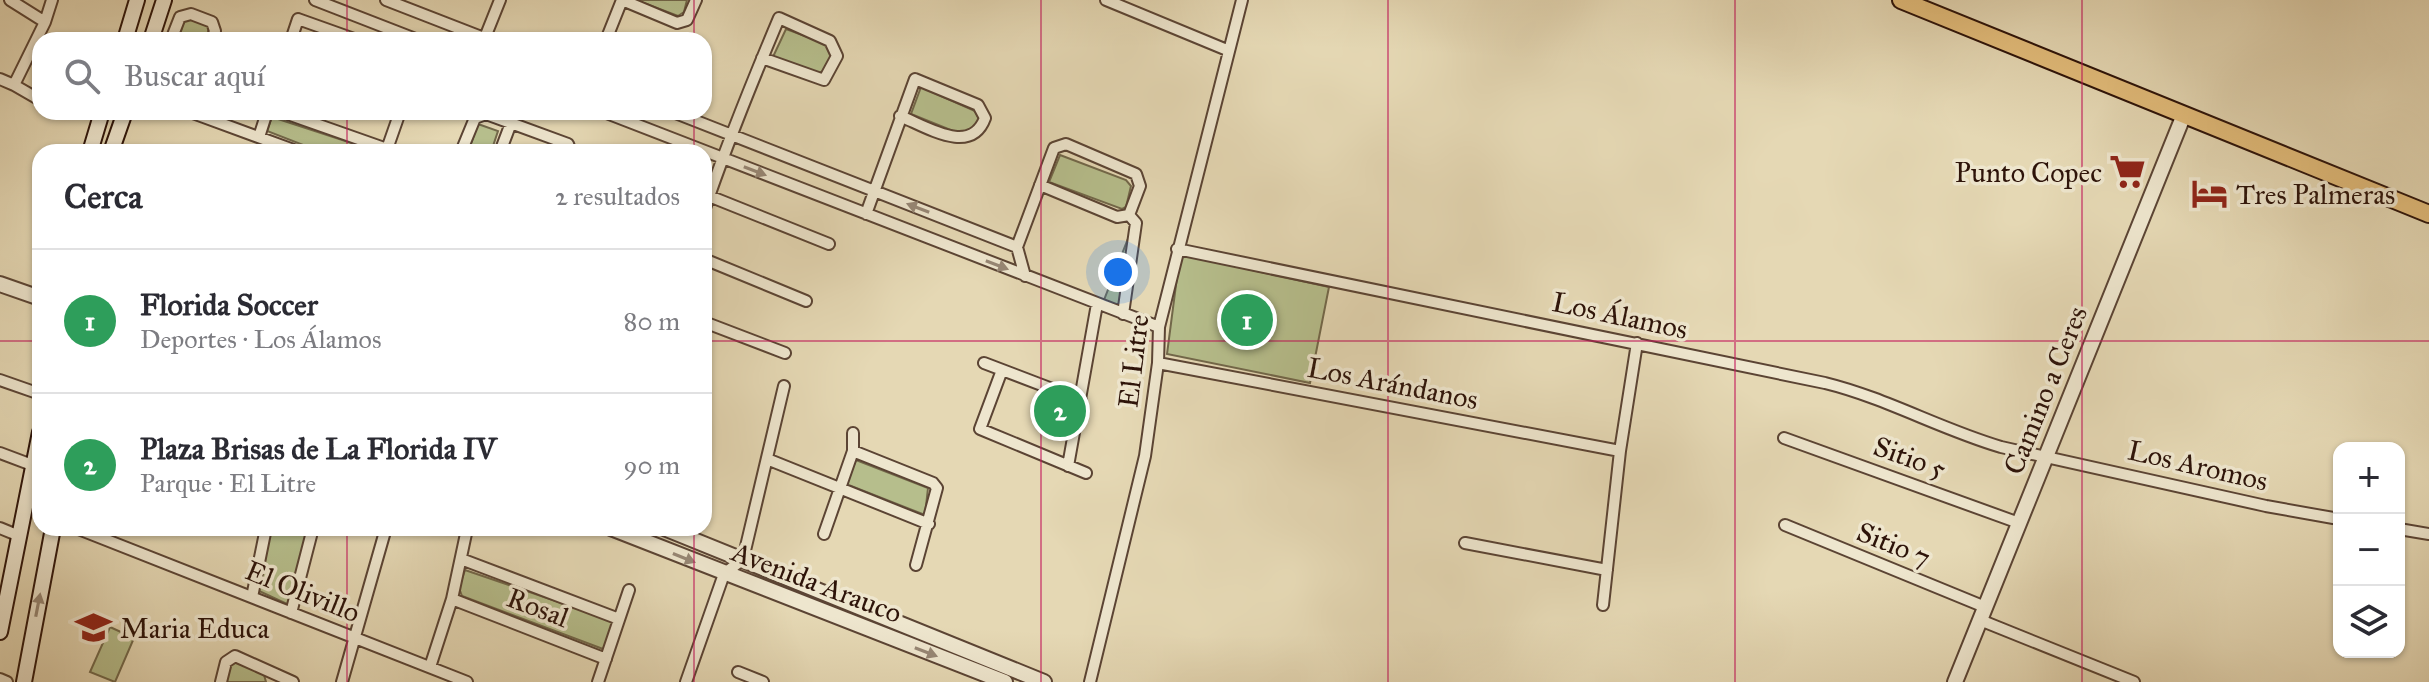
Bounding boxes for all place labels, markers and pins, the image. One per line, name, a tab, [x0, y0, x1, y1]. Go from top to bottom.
supermarket icon: Punto Copec	[2109, 153, 2147, 191]
place label: Punto Copec	[1955, 155, 2102, 190]
hotel icon: Tres Palmeras	[2191, 175, 2229, 213]
place label: Tres Palmeras	[2236, 177, 2395, 212]
pin: 1	[1221, 290, 1273, 350]
pin: 2	[1034, 381, 1086, 441]
school or university icon: Maria Educa	[75, 609, 113, 647]
place label: Maria Educa	[120, 611, 270, 646]

